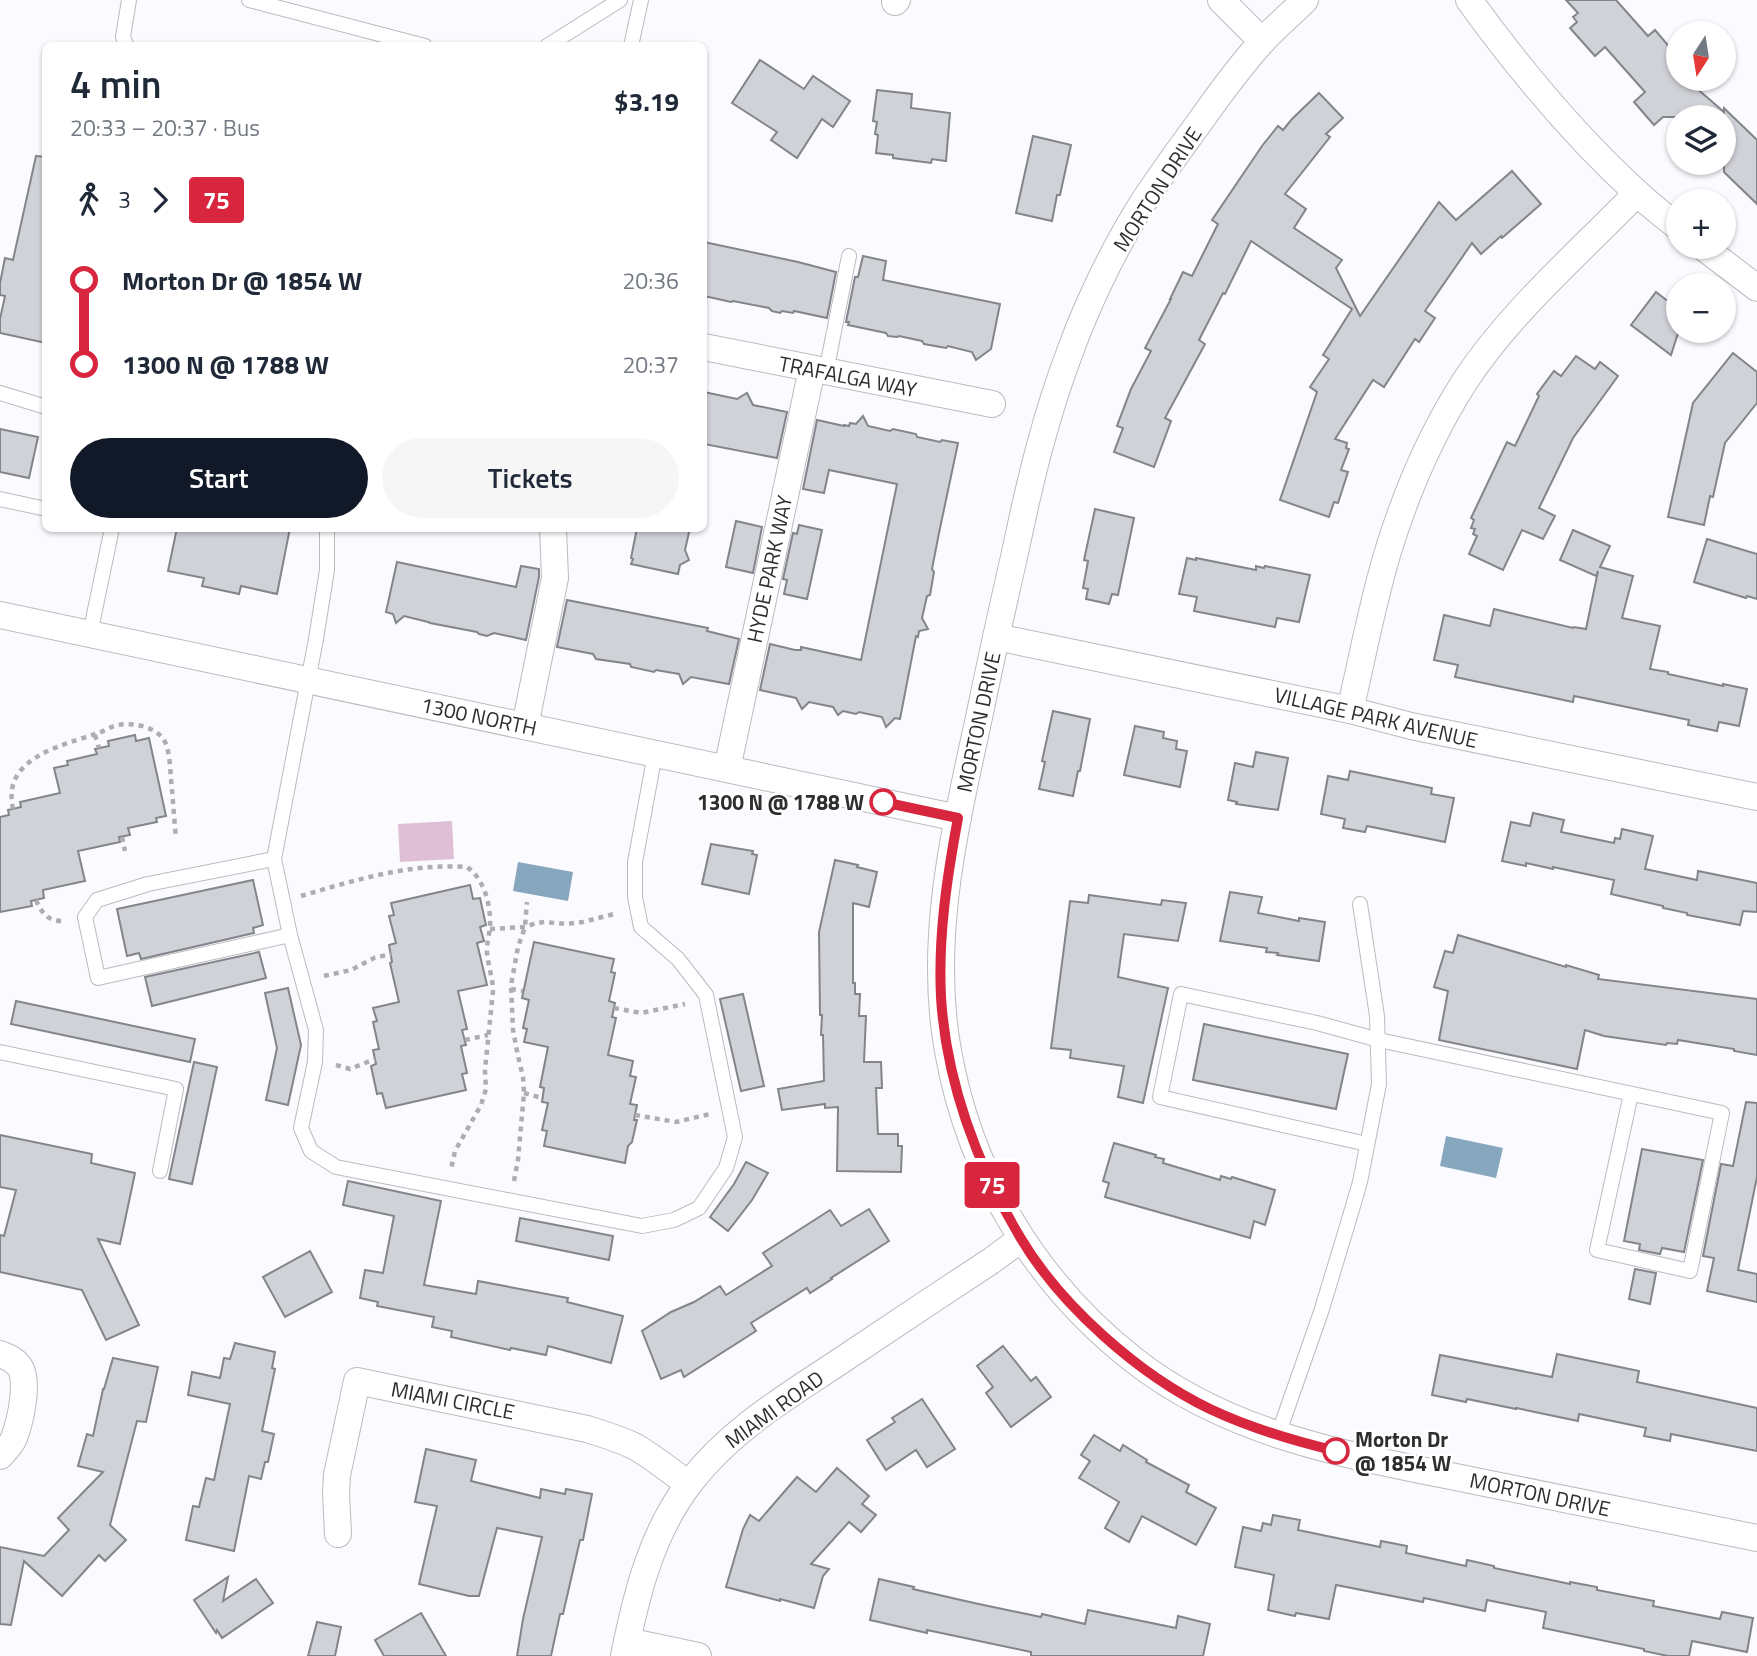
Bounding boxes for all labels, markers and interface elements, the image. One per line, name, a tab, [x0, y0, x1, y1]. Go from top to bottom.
north arrow	[1666, 21, 1736, 91]
map controls	[1666, 21, 1736, 343]
text: 4 min	[70, 55, 161, 113]
text: $3.19	[614, 82, 679, 121]
button: layers	[1666, 105, 1736, 175]
text: 20:33 – 20:37 · Bus	[70, 110, 260, 145]
street label: MORTON DRIVE	[1105, 120, 1209, 258]
icon: walk	[70, 181, 108, 219]
icon: forward	[141, 181, 179, 219]
text: 3	[118, 182, 131, 217]
text: 75	[203, 182, 230, 218]
button: +	[1666, 189, 1736, 259]
text: Morton Dr @ 1854 W	[122, 261, 362, 300]
text: 20:36	[622, 263, 679, 298]
button: −	[1666, 273, 1736, 343]
text: 1300 N @ 1788 W	[122, 345, 329, 384]
text: 20:37	[622, 347, 679, 382]
street label: TRAFALGA WAY	[776, 347, 920, 405]
button: Start	[70, 438, 368, 518]
button: Tickets	[382, 438, 679, 518]
street label: HYDE PARK WAY	[738, 492, 800, 646]
street label: MORTON DRIVE	[947, 649, 1009, 795]
street label: VILLAGE PARK AVENUE	[1271, 678, 1481, 756]
street label: 1300 NORTH	[418, 688, 540, 744]
place label: 1300 N @ 1788 W	[697, 786, 864, 818]
marker: 1300 N @ 1788 W	[870, 789, 896, 815]
line badge: 75	[960, 1162, 1024, 1208]
text: 75	[979, 1167, 1005, 1203]
street label: MIAMI ROAD	[718, 1362, 830, 1456]
street label: MIAMI CIRCLE	[388, 1372, 518, 1428]
place label: Morton Dr @ 1854 W	[1355, 1423, 1452, 1479]
marker: Morton Dr @ 1854 W	[1323, 1438, 1349, 1464]
street label: MORTON DRIVE	[1467, 1463, 1613, 1525]

